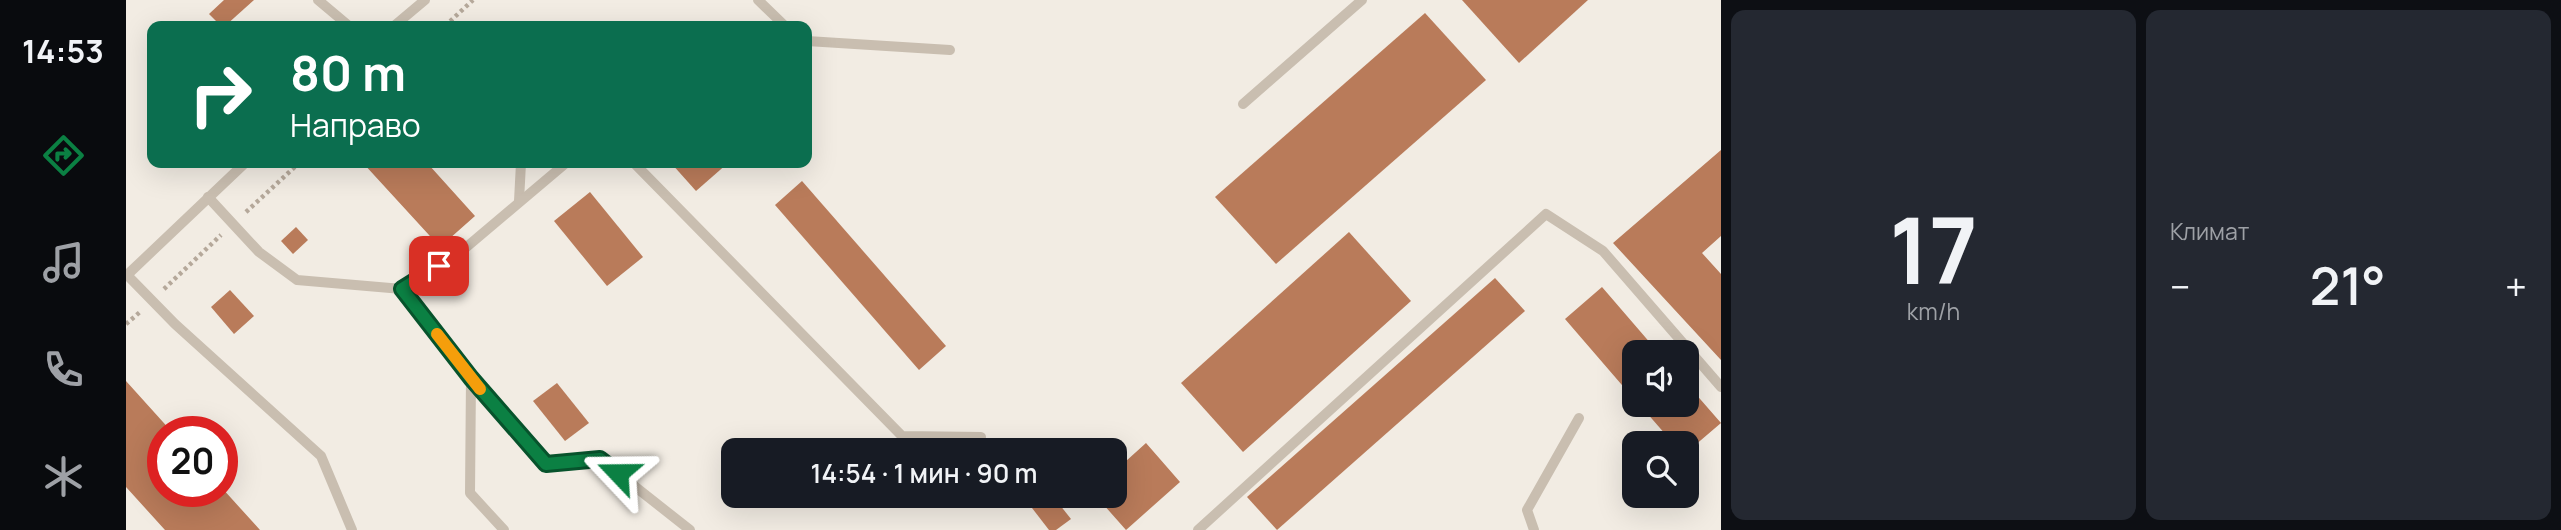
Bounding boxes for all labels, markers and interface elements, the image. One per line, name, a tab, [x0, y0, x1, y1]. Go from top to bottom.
text: 14:53	[22, 29, 104, 73]
text: 80 m	[290, 39, 406, 106]
icon: right	[175, 49, 266, 140]
text: Направо	[290, 103, 421, 147]
icon: directions	[39, 131, 88, 180]
text: 17	[1889, 187, 1978, 311]
text: Климат	[2170, 215, 2249, 247]
pin	[409, 236, 469, 296]
icon: music	[39, 238, 88, 287]
icon: arrive	[420, 247, 458, 285]
text: 21°	[2310, 250, 2386, 321]
text: −	[2170, 260, 2191, 312]
text: +	[2505, 260, 2527, 312]
text: km/h	[1907, 295, 1960, 327]
map controls	[1622, 340, 1699, 508]
button: sound	[1622, 340, 1699, 417]
icon: phone	[39, 345, 88, 394]
speed limit sign: 20	[147, 416, 238, 507]
button: search	[1622, 431, 1699, 508]
position arrow	[581, 436, 655, 510]
icon: climate	[39, 452, 88, 501]
text: 14:54 · 1 мин · 90 m	[810, 455, 1038, 491]

